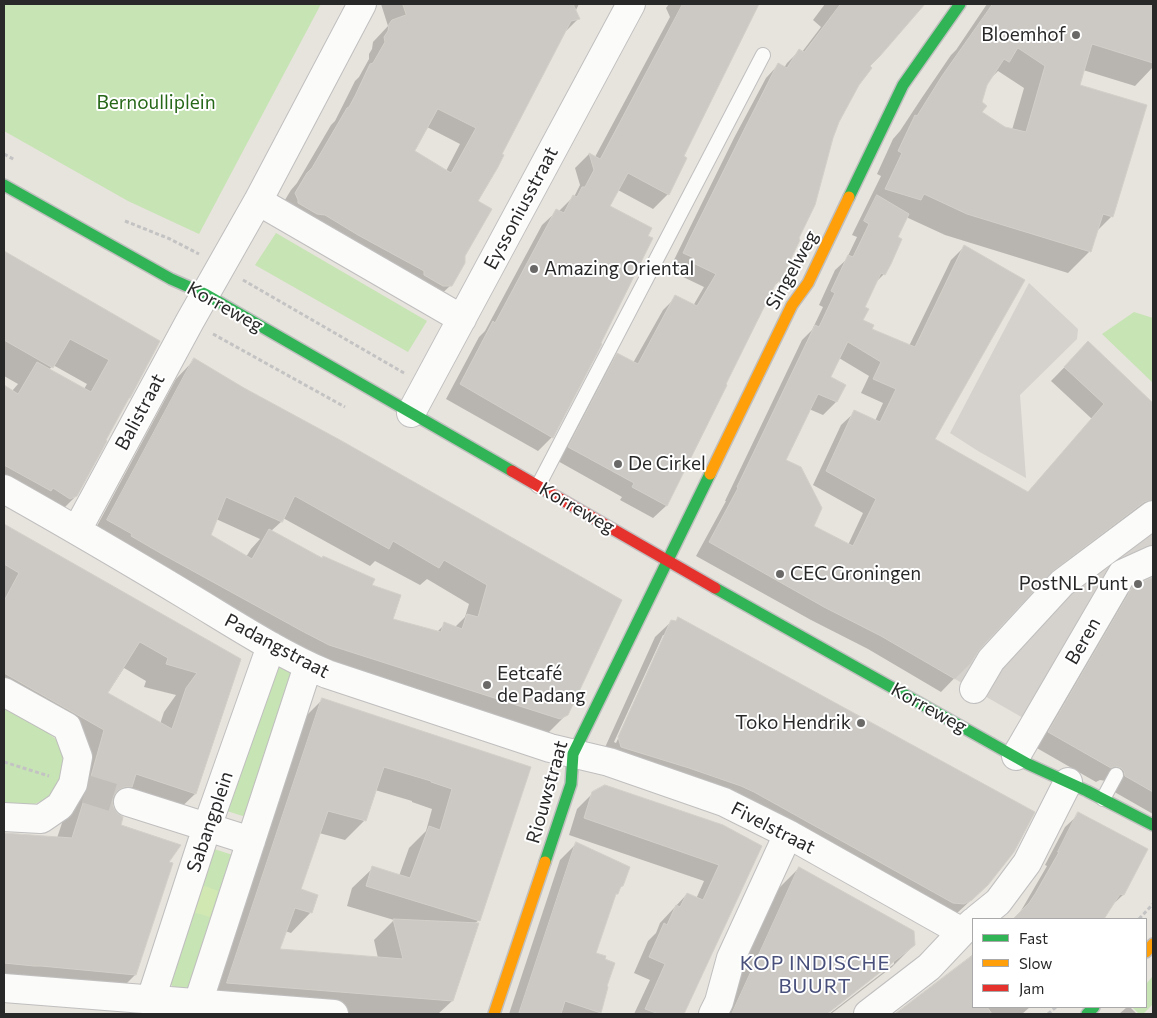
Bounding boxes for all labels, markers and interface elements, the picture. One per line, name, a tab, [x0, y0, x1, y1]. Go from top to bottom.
place label: Bloemhof	[981, 24, 1066, 46]
marker: Bloemhof	[1070, 29, 1082, 41]
park label: Bernoulliplein	[96, 92, 216, 114]
street label: Eyssoniusstraat	[479, 143, 563, 273]
street label: Singelweg	[761, 226, 823, 314]
place label: Amazing Oriental	[544, 258, 694, 280]
marker: Amazing Oriental	[528, 263, 540, 275]
street label: Korreweg	[183, 277, 267, 337]
street label: Balistraat	[110, 370, 170, 454]
place label: De Cirkel	[628, 453, 706, 475]
marker: De Cirkel	[612, 458, 624, 470]
street label: Korreweg	[535, 477, 619, 539]
place label: CEC Groningen	[790, 563, 921, 585]
marker: CEC Groningen	[774, 568, 786, 580]
place label: PostNL Punt	[1019, 573, 1128, 595]
marker: PostNL Punt	[1132, 578, 1144, 590]
street label: Padangstraat	[221, 609, 333, 683]
street label: Beren	[1061, 613, 1105, 669]
place label: Eetcafé de Padang	[497, 663, 586, 707]
street label: Korreweg	[887, 678, 971, 738]
marker: Eetcafé de Padang	[481, 679, 493, 691]
place label: Toko Hendrik	[735, 712, 851, 734]
marker: Toko Hendrik	[855, 717, 867, 729]
street label: Riouwstraat	[521, 738, 573, 846]
street label: Sabangplein	[182, 769, 238, 875]
street label: Fivelstraat	[727, 797, 819, 859]
legend	[972, 918, 1147, 1008]
text: Fast	[1019, 929, 1048, 947]
district label: KOP INDISCHE BUURT	[738, 951, 892, 998]
text: Slow	[1019, 954, 1052, 972]
text: Jam	[1019, 979, 1044, 997]

